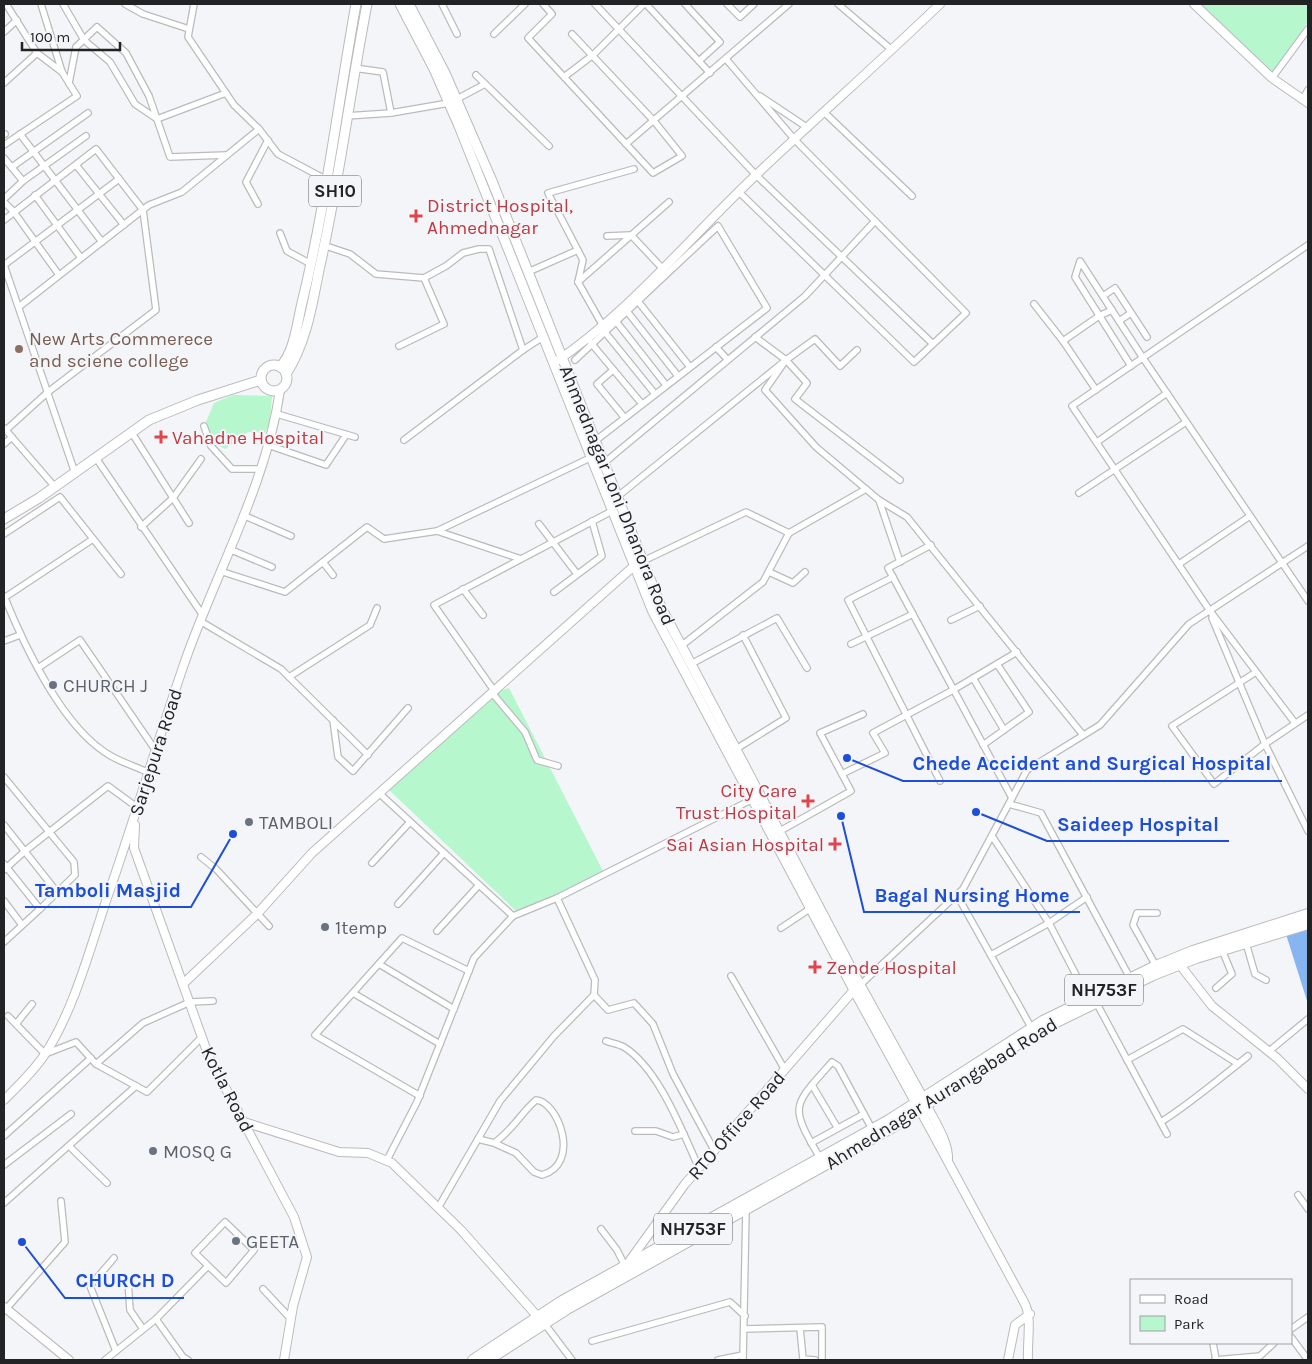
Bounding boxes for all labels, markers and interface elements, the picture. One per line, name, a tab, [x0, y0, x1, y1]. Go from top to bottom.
scale bar	[22, 20, 120, 52]
text: 100 m	[30, 28, 70, 46]
road number: SH10	[309, 176, 361, 207]
place label: District Hospital, Ahmednagar	[427, 195, 573, 239]
marker: District Hospital, Ahmednagar	[409, 209, 423, 223]
place label: New Arts Commerece and sciene college	[29, 328, 213, 372]
marker: New Arts Commerece and sciene college	[13, 343, 25, 355]
street label: Ahmednagar Loni Dhanora Road	[555, 362, 679, 629]
place label: Vahadne Hospital	[172, 427, 324, 449]
marker: Vahadne Hospital	[154, 430, 168, 444]
place label: CHURCH J	[63, 675, 148, 697]
marker: CHURCH J	[47, 679, 59, 691]
street label: Sarjepura Road	[125, 686, 187, 819]
callout: Chede Accident and Surgical Hospital	[903, 746, 1282, 781]
text: Chede Accident and Surgical Hospital	[913, 752, 1271, 775]
place label: City Care Trust Hospital	[676, 780, 797, 824]
marker: City Care Trust Hospital	[801, 794, 815, 808]
callout: Saideep Hospital	[1047, 806, 1229, 841]
place label: TAMBOLI	[259, 812, 333, 834]
text: Saideep Hospital	[1057, 813, 1219, 836]
marker: TAMBOLI	[243, 816, 255, 828]
place label: Sai Asian Hospital	[666, 834, 824, 856]
marker: Sai Asian Hospital	[828, 837, 842, 851]
callout: Tamboli Masjid	[25, 872, 191, 907]
callout: Bagal Nursing Home	[864, 877, 1080, 912]
text: Tamboli Masjid	[35, 879, 181, 902]
text: Bagal Nursing Home	[874, 884, 1070, 907]
place label: 1temp	[335, 917, 387, 939]
marker: 1temp	[319, 921, 331, 933]
place label: Zende Hospital	[826, 957, 957, 979]
marker: Zende Hospital	[808, 960, 822, 974]
road number: NH753F	[1065, 974, 1143, 1006]
street label: Ahmednagar Aurangabad Road	[822, 1013, 1062, 1175]
street label: Kotla Road	[196, 1043, 258, 1136]
street label: RTO Office Road	[684, 1067, 790, 1184]
place label: MOSQ G	[163, 1141, 232, 1163]
marker: MOSQ G	[147, 1145, 159, 1157]
road number: NH753F	[654, 1214, 732, 1244]
place label: GEETA	[246, 1231, 299, 1253]
marker: GEETA	[230, 1235, 242, 1247]
callout: CHURCH D	[65, 1263, 184, 1298]
text: CHURCH D	[75, 1269, 175, 1292]
legend	[1130, 1279, 1292, 1344]
text: Road	[1174, 1290, 1209, 1308]
text: Park	[1174, 1315, 1204, 1333]

